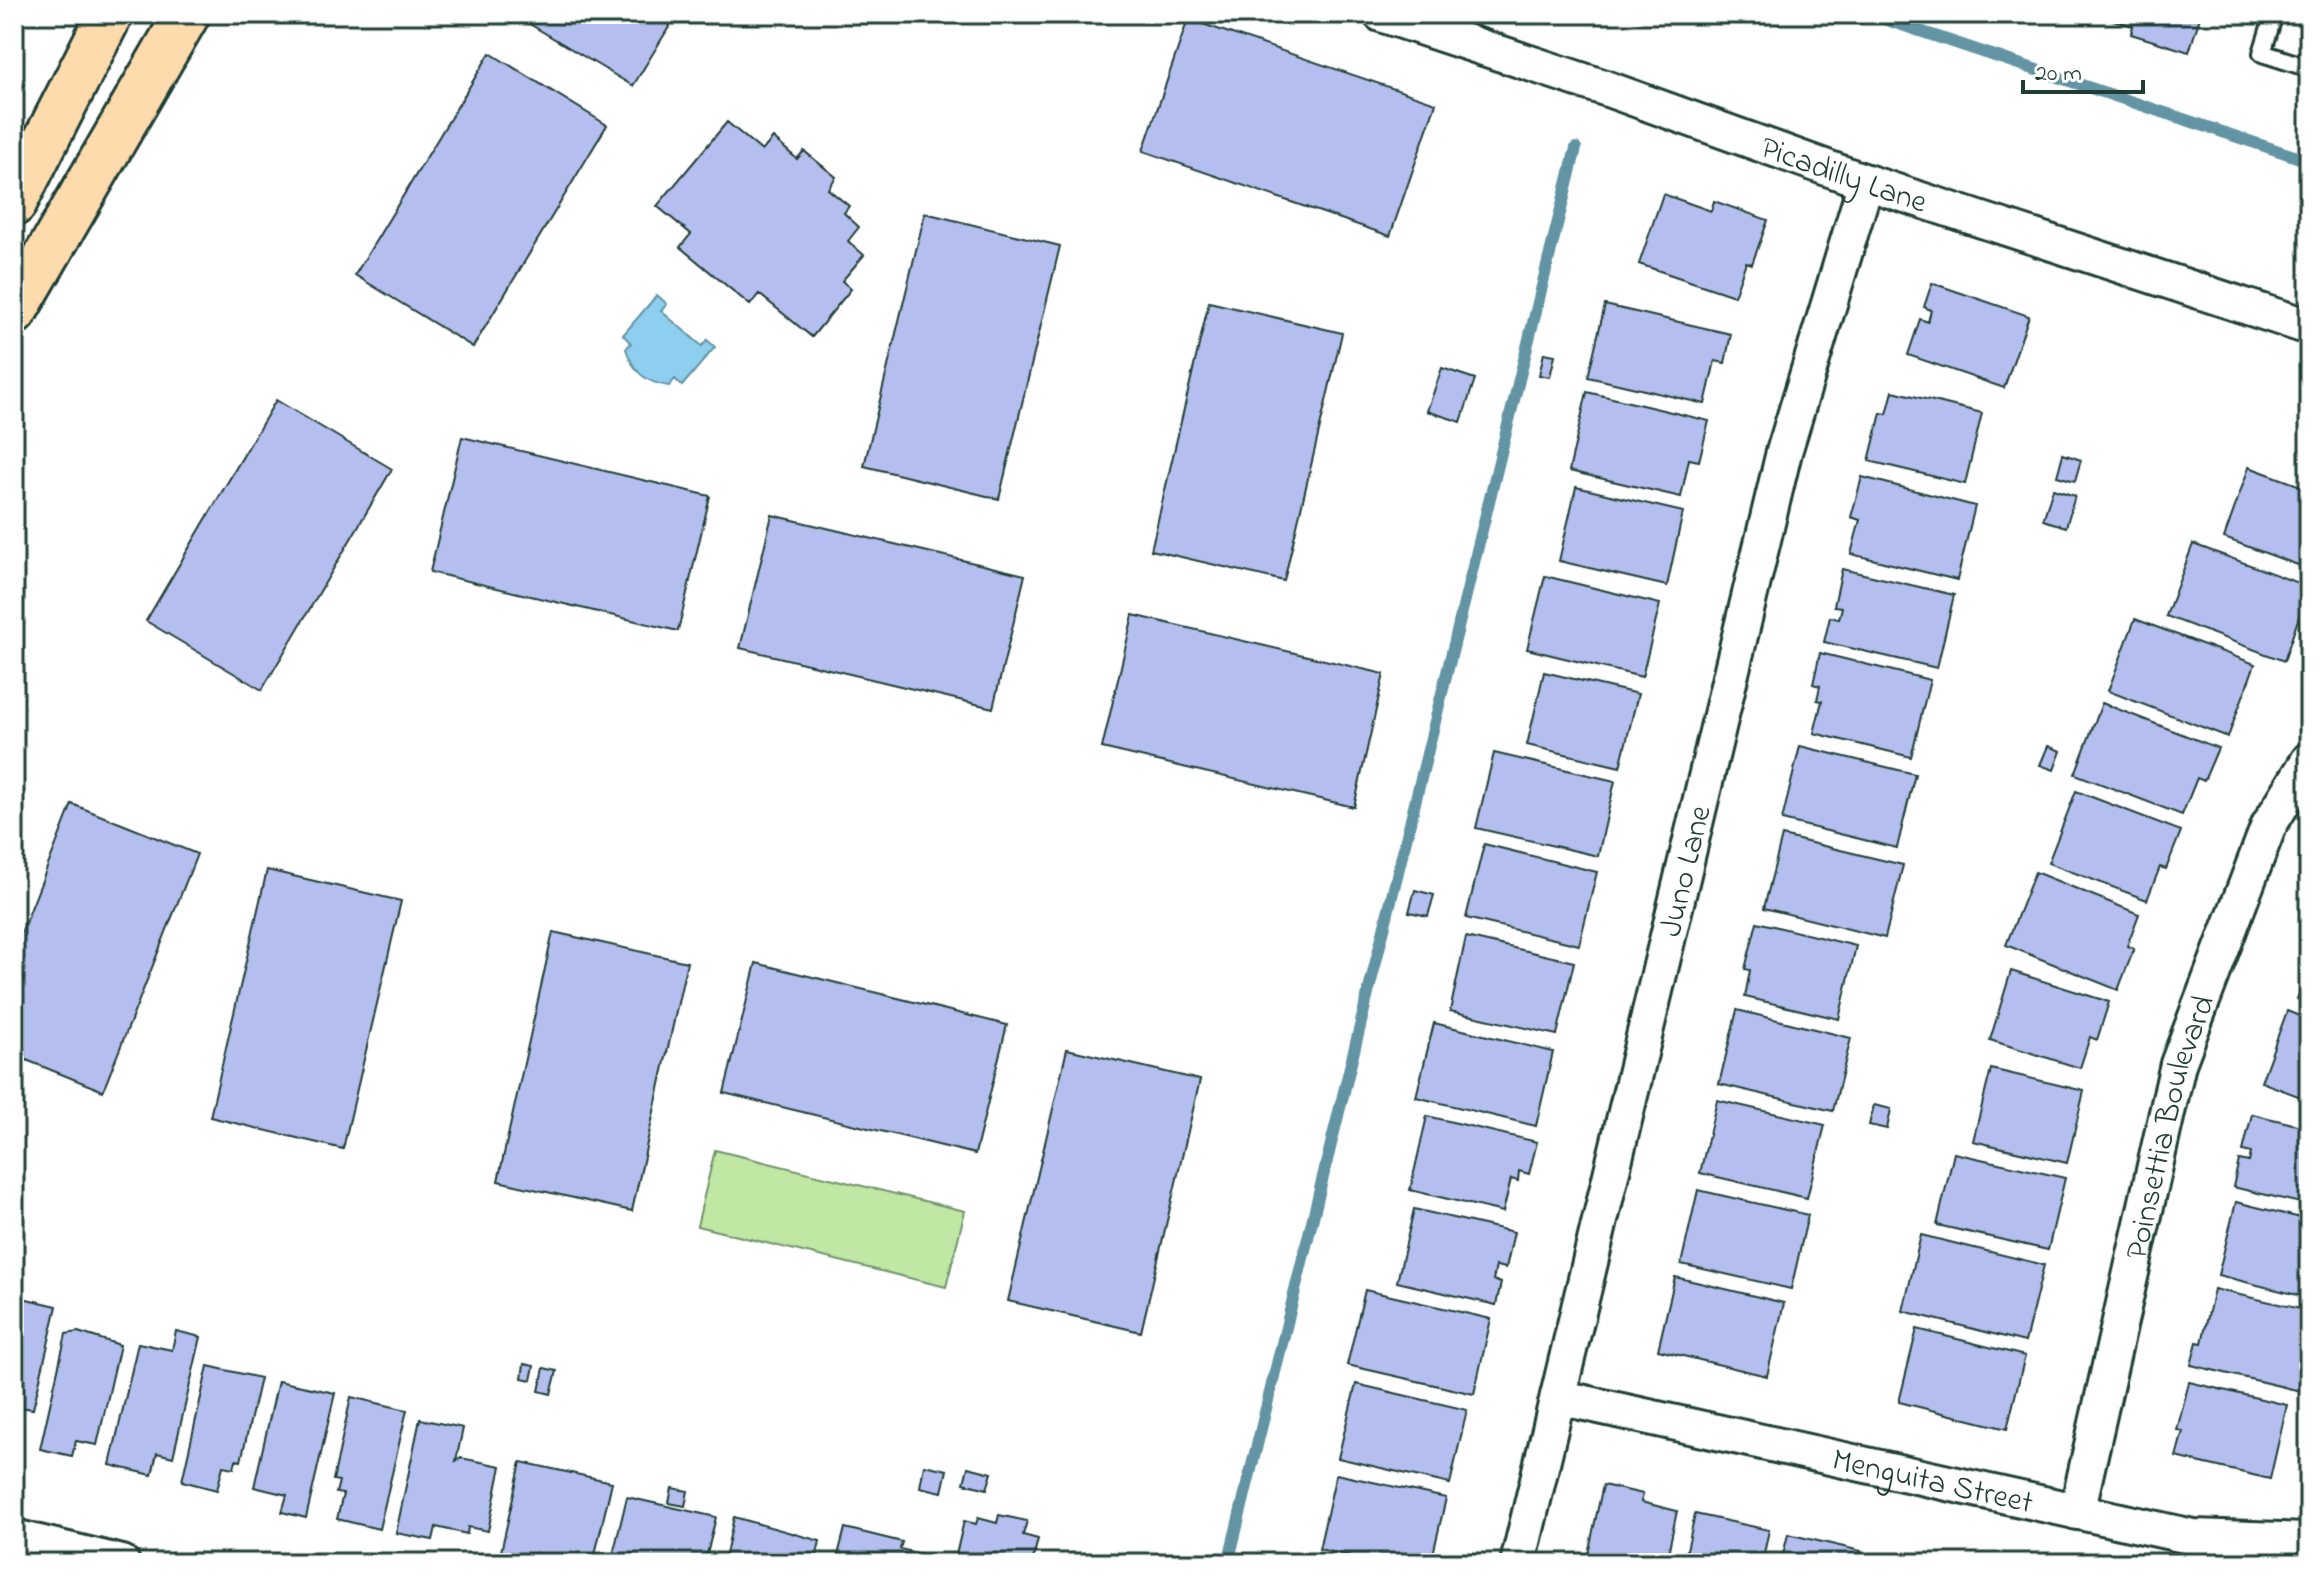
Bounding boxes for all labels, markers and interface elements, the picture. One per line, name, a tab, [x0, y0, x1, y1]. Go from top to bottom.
scale bar	[2023, 44, 2143, 94]
text: 20 m	[2035, 57, 2082, 92]
street label: Picadilly Lane	[1753, 126, 1933, 228]
street label: Juno Lane	[1649, 800, 1726, 942]
street label: Poinsettia Boulevard	[2115, 989, 2229, 1264]
street label: Menguita Street	[1827, 1438, 2037, 1528]

